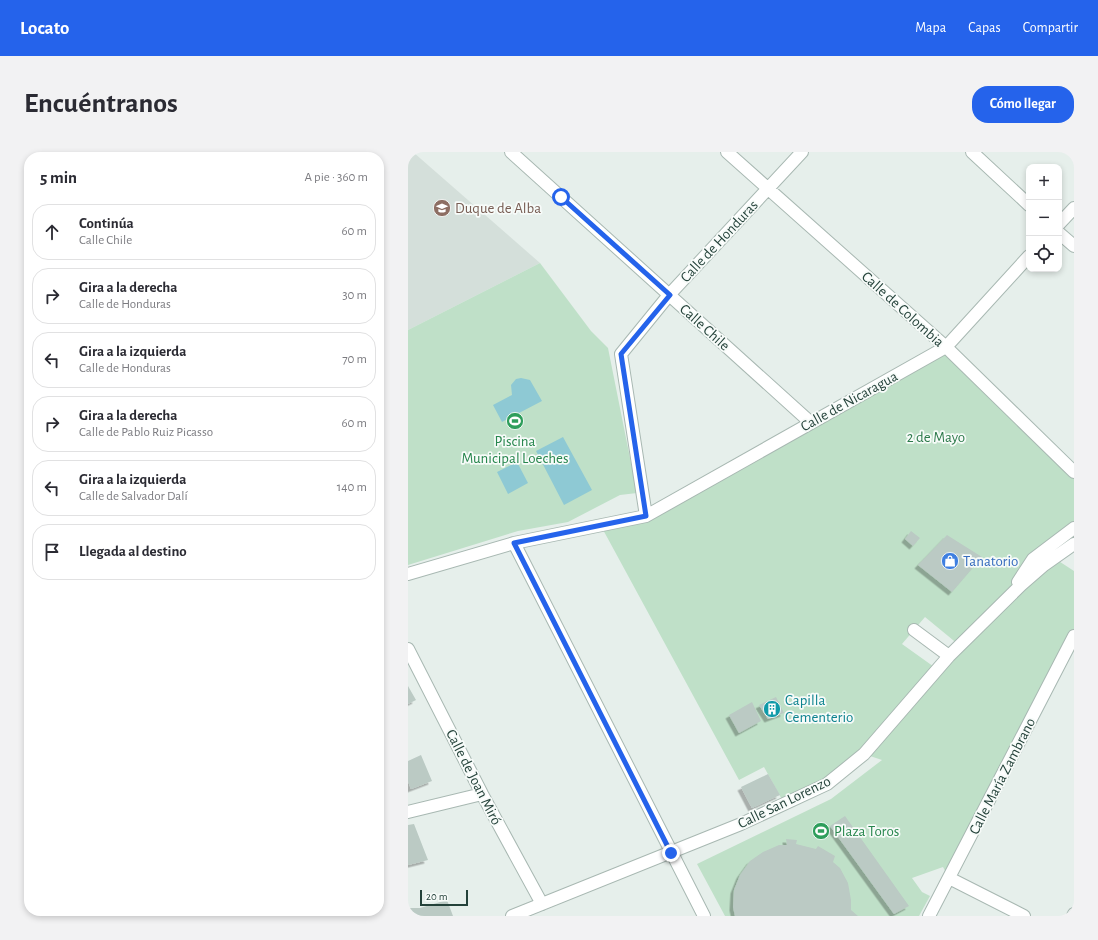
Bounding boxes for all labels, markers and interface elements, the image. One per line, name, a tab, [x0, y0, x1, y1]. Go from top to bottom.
text: Locato	[20, 19, 69, 38]
text: Mapa	[915, 21, 946, 35]
text: Capas	[968, 21, 1001, 35]
text: Compartir	[1023, 21, 1078, 35]
button: Cómo llegar	[972, 86, 1074, 123]
text: Encuéntranos	[24, 90, 178, 118]
map controls	[1026, 164, 1062, 272]
button: +	[1026, 164, 1062, 200]
text: 5 min	[40, 169, 77, 186]
text: A pie · 360 m	[304, 171, 368, 184]
route start	[552, 188, 570, 206]
street label: Calle de Honduras	[678, 197, 761, 285]
school or university icon: Duque de Alba	[432, 198, 452, 218]
button: −	[1026, 200, 1062, 236]
place label: Duque de Alba	[455, 201, 541, 216]
text: Continúa	[79, 216, 134, 231]
icon: ahead	[41, 221, 63, 243]
text: 60 m	[341, 225, 367, 238]
text: Calle Chile	[79, 234, 132, 247]
button: locate	[1026, 236, 1062, 272]
street label: Calle de Colombia	[859, 269, 947, 350]
text: Gira a la derecha	[79, 280, 178, 295]
icon: right	[41, 285, 63, 307]
text: 30 m	[342, 289, 367, 302]
text: Calle de Honduras	[79, 298, 171, 311]
street label: Calle Chile	[677, 301, 733, 354]
text: Gira a la izquierda	[79, 344, 186, 359]
icon: left	[41, 349, 63, 371]
text: 70 m	[342, 353, 367, 366]
text: Calle de Honduras	[79, 362, 171, 375]
street label: Calle de Nicaragua	[798, 369, 900, 434]
text: Gira a la derecha	[79, 408, 178, 423]
sports icon: Piscina Municipal Loeches	[505, 411, 525, 431]
icon: right	[41, 413, 63, 435]
text: 60 m	[341, 417, 367, 430]
text: Calle de Pablo Ruiz Picasso	[79, 426, 213, 439]
park label: 2 de Mayo	[907, 430, 965, 445]
place label: Piscina Municipal Loeches	[462, 434, 568, 466]
text: Gira a la izquierda	[79, 472, 186, 487]
icon: left	[41, 477, 63, 499]
text: 140 m	[337, 481, 367, 494]
text: Calle de Salvador Dalí	[79, 490, 188, 503]
icon: arrive	[41, 541, 63, 563]
text: Llegada al destino	[79, 544, 187, 559]
shop icon: Tanatorio	[940, 551, 960, 571]
place label: Tanatorio	[963, 554, 1018, 569]
place label: Capilla Cementerio	[785, 693, 853, 725]
building icon: Capilla Cementerio	[762, 699, 782, 719]
street label: Calle María Zambrano	[967, 715, 1038, 837]
street label: Calle de Joan Miró	[443, 727, 504, 827]
street label: Calle San Lorenzo	[735, 773, 833, 831]
sports icon: Plaza Toros	[811, 821, 831, 841]
place label: Plaza Toros	[834, 824, 899, 839]
route end	[662, 844, 680, 862]
scale bar	[420, 888, 468, 907]
text: 20 m	[426, 891, 447, 902]

